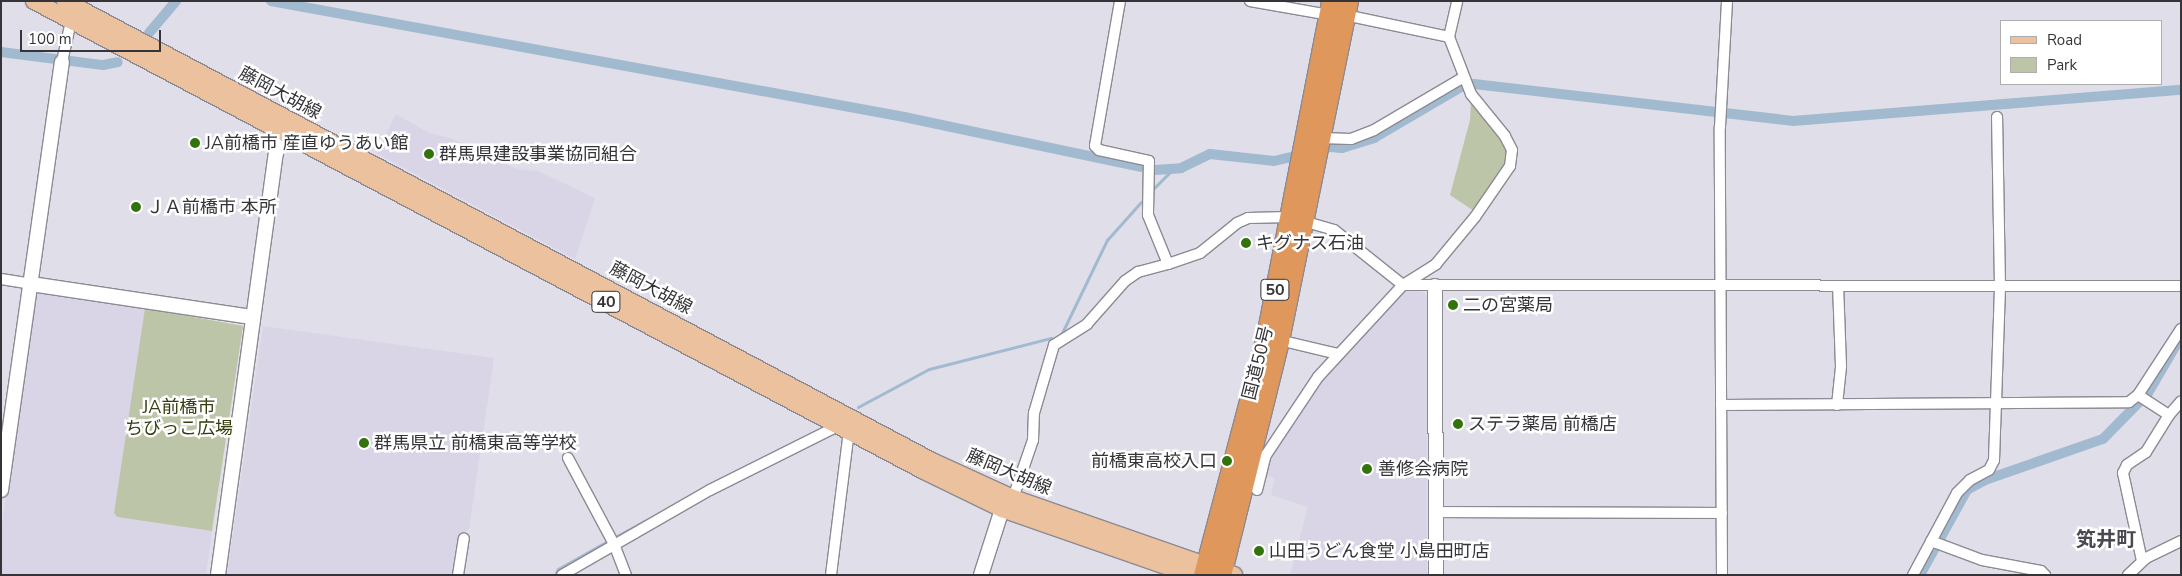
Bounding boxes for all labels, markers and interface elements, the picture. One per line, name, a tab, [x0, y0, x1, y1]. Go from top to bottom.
scale bar	[22, 20, 164, 52]
legend	[2000, 20, 2162, 85]
text: 100 m	[28, 29, 72, 49]
text: Road	[2047, 30, 2082, 50]
text: Park	[2047, 55, 2077, 75]
street label: 藤岡大胡線	[235, 62, 325, 124]
place label: JA前橋市 産直ゆうあい館	[205, 132, 409, 154]
marker: JA前橋市 産直ゆうあい館	[189, 137, 201, 149]
place label: 群馬県建設事業協同組合	[439, 143, 637, 165]
marker: 群馬県建設事業協同組合	[423, 148, 435, 160]
place label: ＪＡ前橋市 本所	[146, 196, 277, 218]
marker: ＪＡ前橋市 本所	[130, 201, 142, 213]
place label: キグナス石油	[1256, 232, 1364, 254]
marker: キグナス石油	[1240, 237, 1252, 249]
street label: 藤岡大胡線	[606, 257, 696, 319]
road number: 50	[1260, 276, 1290, 304]
road number: 40	[591, 288, 621, 316]
place label: 二の宮薬局	[1463, 294, 1553, 316]
marker: 二の宮薬局	[1447, 299, 1459, 311]
street label: 国道50号	[1238, 324, 1278, 402]
park label: JA前橋市 ちびっこ広場	[125, 397, 233, 439]
place label: ステラ薬局 前橋店	[1468, 413, 1617, 435]
marker: ステラ薬局 前橋店	[1452, 418, 1464, 430]
place label: 群馬県立 前橋東高等学校	[374, 432, 577, 454]
marker: 群馬県立 前橋東高等学校	[358, 437, 370, 449]
street label: 藤岡大胡線	[963, 444, 1055, 500]
place label: 前橋東高校入口	[1091, 450, 1217, 472]
marker: 前橋東高校入口	[1221, 455, 1233, 467]
place label: 善修会病院	[1378, 458, 1468, 480]
marker: 善修会病院	[1360, 462, 1374, 476]
district label: 笂井町	[2076, 527, 2136, 551]
place label: 山田うどん食堂 小島田町店	[1269, 540, 1490, 562]
marker: 山田うどん食堂 小島田町店	[1253, 545, 1265, 557]

